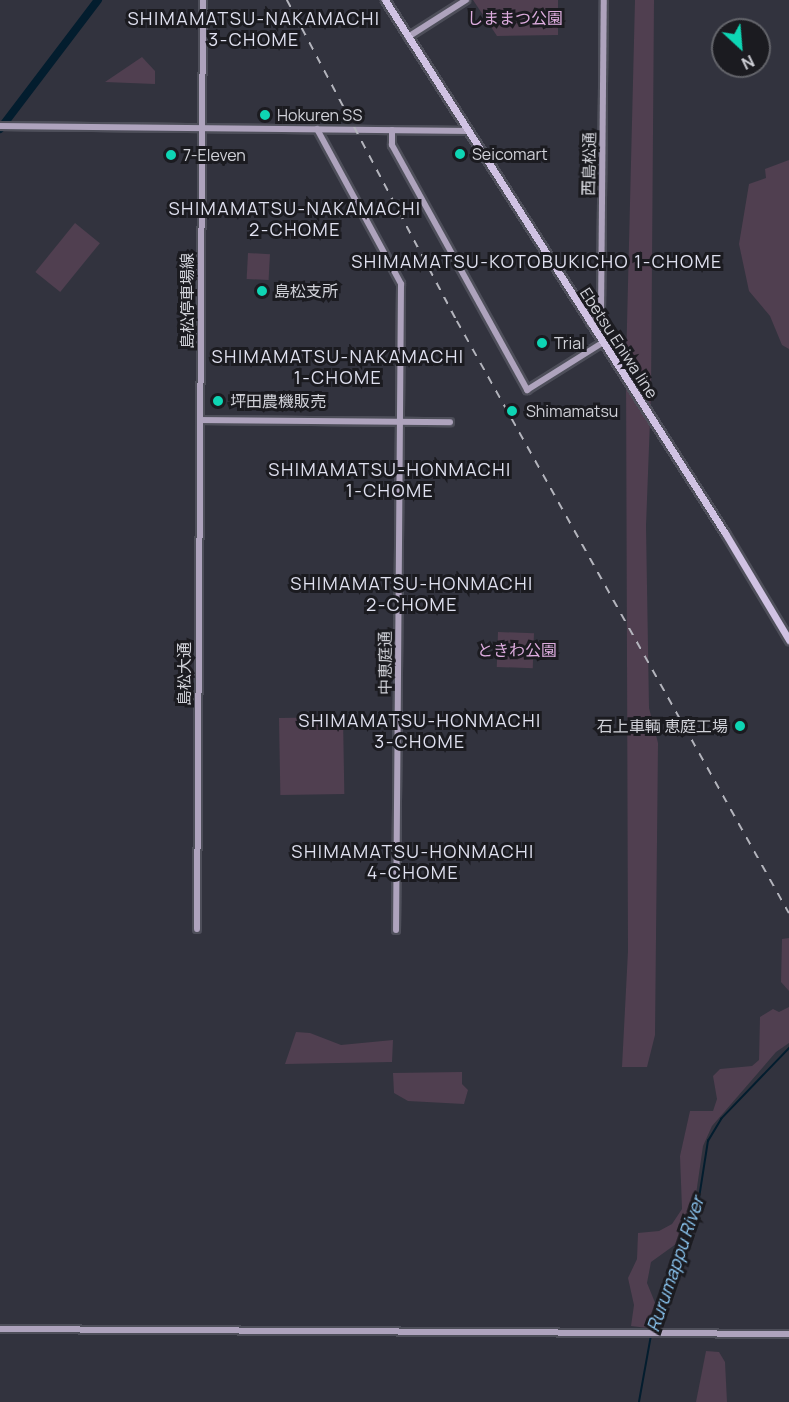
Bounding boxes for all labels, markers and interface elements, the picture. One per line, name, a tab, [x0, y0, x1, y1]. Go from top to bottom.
district label: SHIMAMATSU-NAKAMACHI 3-CHOME	[127, 8, 381, 50]
park label: しままつ公園	[467, 8, 563, 28]
north arrow	[711, 18, 771, 78]
text: N	[738, 50, 758, 75]
place label: Hokuren SS	[277, 105, 362, 125]
marker: Hokuren SS	[258, 108, 272, 122]
street label: 西島松通	[579, 132, 599, 196]
place label: Seicomart	[472, 144, 548, 164]
place label: 7-Eleven	[183, 145, 246, 165]
marker: Seicomart	[453, 147, 467, 161]
marker: 7-Eleven	[164, 148, 178, 162]
district label: SHIMAMATSU-NAKAMACHI 2-CHOME	[168, 198, 422, 240]
district label: SHIMAMATSU-KOTOBUKICHO 1-CHOME	[351, 250, 723, 272]
street label: 島松停車場線	[177, 253, 197, 349]
place label: 島松支所	[274, 281, 338, 301]
marker: 島松支所	[255, 284, 269, 298]
street label: Ebetsu Eniwa line	[576, 284, 662, 402]
place label: Trial	[554, 333, 585, 353]
marker: Trial	[535, 336, 549, 350]
district label: SHIMAMATSU-NAKAMACHI 1-CHOME	[211, 346, 465, 388]
place label: 坪田農機販売	[230, 391, 326, 411]
marker: 坪田農機販売	[211, 394, 225, 408]
place label: Shimamatsu	[526, 401, 618, 421]
marker: Shimamatsu	[503, 402, 521, 420]
district label: SHIMAMATSU-HONMACHI 1-CHOME	[268, 459, 512, 502]
district label: SHIMAMATSU-HONMACHI 2-CHOME	[290, 573, 534, 616]
street label: 中恵庭通	[375, 631, 395, 695]
park label: ときわ公園	[477, 640, 557, 660]
street label: 島松大通	[174, 642, 194, 706]
district label: SHIMAMATSU-HONMACHI 3-CHOME	[298, 710, 542, 752]
place label: 石上車輌 恵庭工場	[597, 716, 728, 736]
marker: 石上車輌 恵庭工場	[733, 719, 747, 733]
district label: SHIMAMATSU-HONMACHI 4-CHOME	[291, 841, 535, 884]
water label: Rurumappu River	[642, 1194, 708, 1334]

